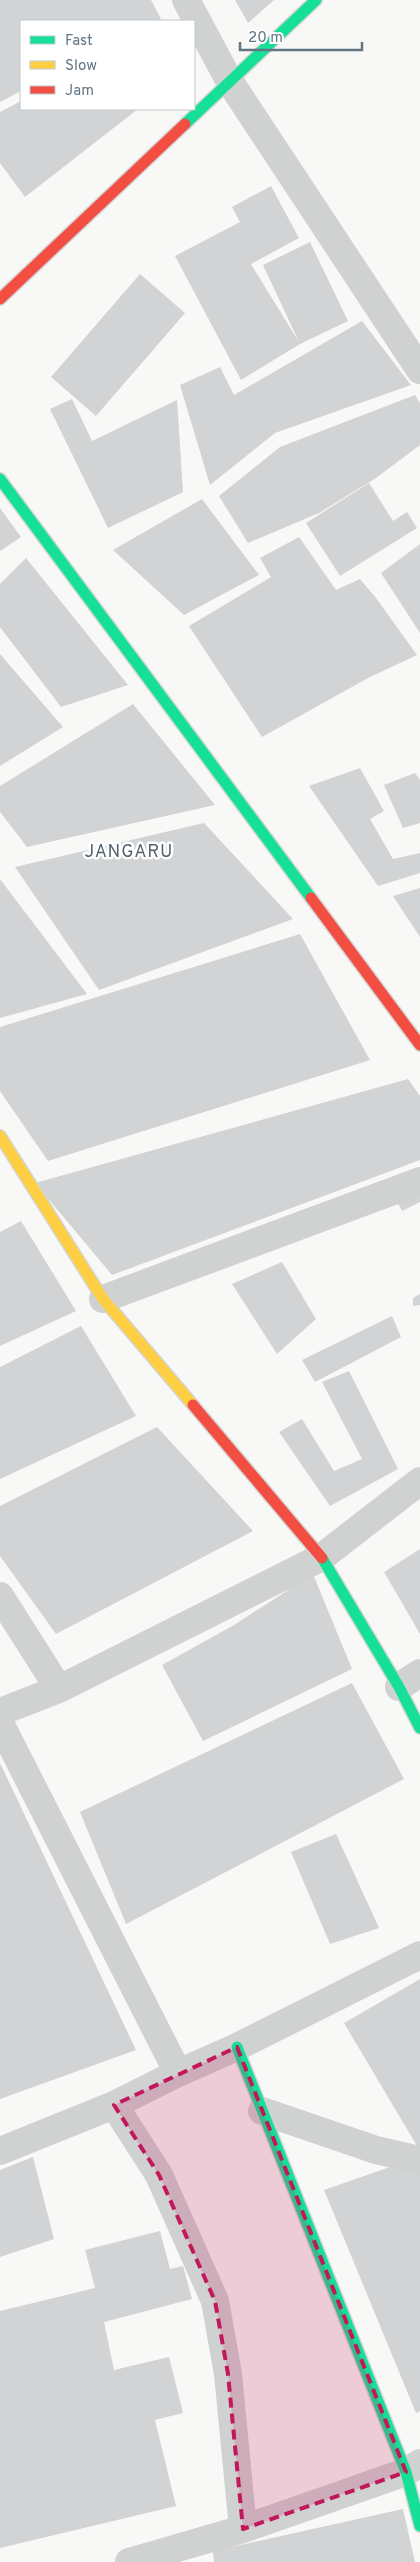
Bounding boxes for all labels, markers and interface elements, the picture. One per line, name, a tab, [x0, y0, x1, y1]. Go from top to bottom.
legend	[20, 20, 195, 110]
scale bar	[240, 20, 362, 52]
text: 20 m	[248, 29, 283, 48]
text: Fast	[65, 32, 93, 51]
text: Slow	[65, 57, 97, 76]
text: Jam	[65, 82, 94, 101]
district label: JANGARU	[85, 841, 173, 864]

